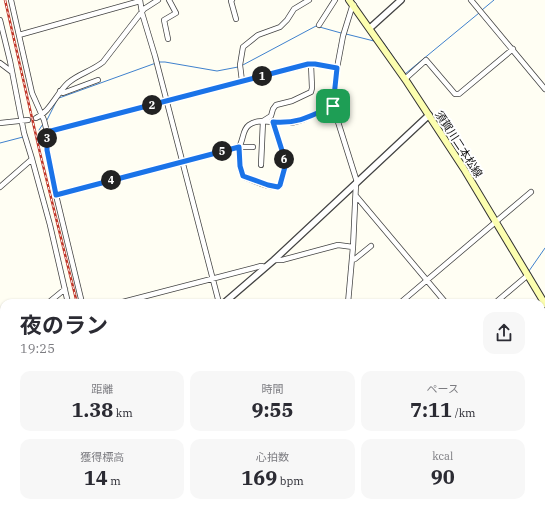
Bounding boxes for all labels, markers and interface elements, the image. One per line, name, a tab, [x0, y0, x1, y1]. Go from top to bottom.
pin: 1	[252, 66, 272, 86]
text: 1	[259, 69, 265, 83]
pin	[316, 89, 350, 123]
pin: 2	[142, 95, 162, 115]
icon: arrive	[322, 95, 344, 117]
text: 2	[149, 98, 155, 112]
street label: 須賀川二本松線	[432, 108, 486, 180]
pin: 3	[37, 128, 57, 148]
text: 3	[44, 131, 50, 145]
pin: 5	[212, 141, 232, 161]
text: 5	[219, 144, 225, 158]
pin: 6	[274, 149, 294, 169]
text: 6	[281, 152, 287, 166]
pin: 4	[101, 170, 121, 190]
text: 4	[108, 173, 114, 187]
text: 夜のラン	[20, 310, 108, 339]
button: share	[483, 312, 525, 354]
text: 19:25	[20, 340, 55, 357]
text: 距離	[91, 382, 113, 396]
text: 時間	[261, 382, 283, 396]
text: ペース	[427, 382, 459, 396]
text: 1.38	[72, 396, 113, 423]
text: 9:55	[251, 396, 294, 423]
text: 7:11	[410, 396, 452, 423]
text: km	[113, 406, 133, 420]
text: /km	[452, 406, 476, 420]
text: kcal	[432, 449, 453, 463]
text: 獲得標高	[80, 450, 124, 464]
text: 心拍数	[256, 450, 289, 464]
text: 90	[431, 463, 455, 490]
text: 14	[84, 464, 108, 491]
text: 169	[241, 464, 277, 491]
text: m	[108, 474, 121, 488]
text: bpm	[277, 474, 304, 488]

